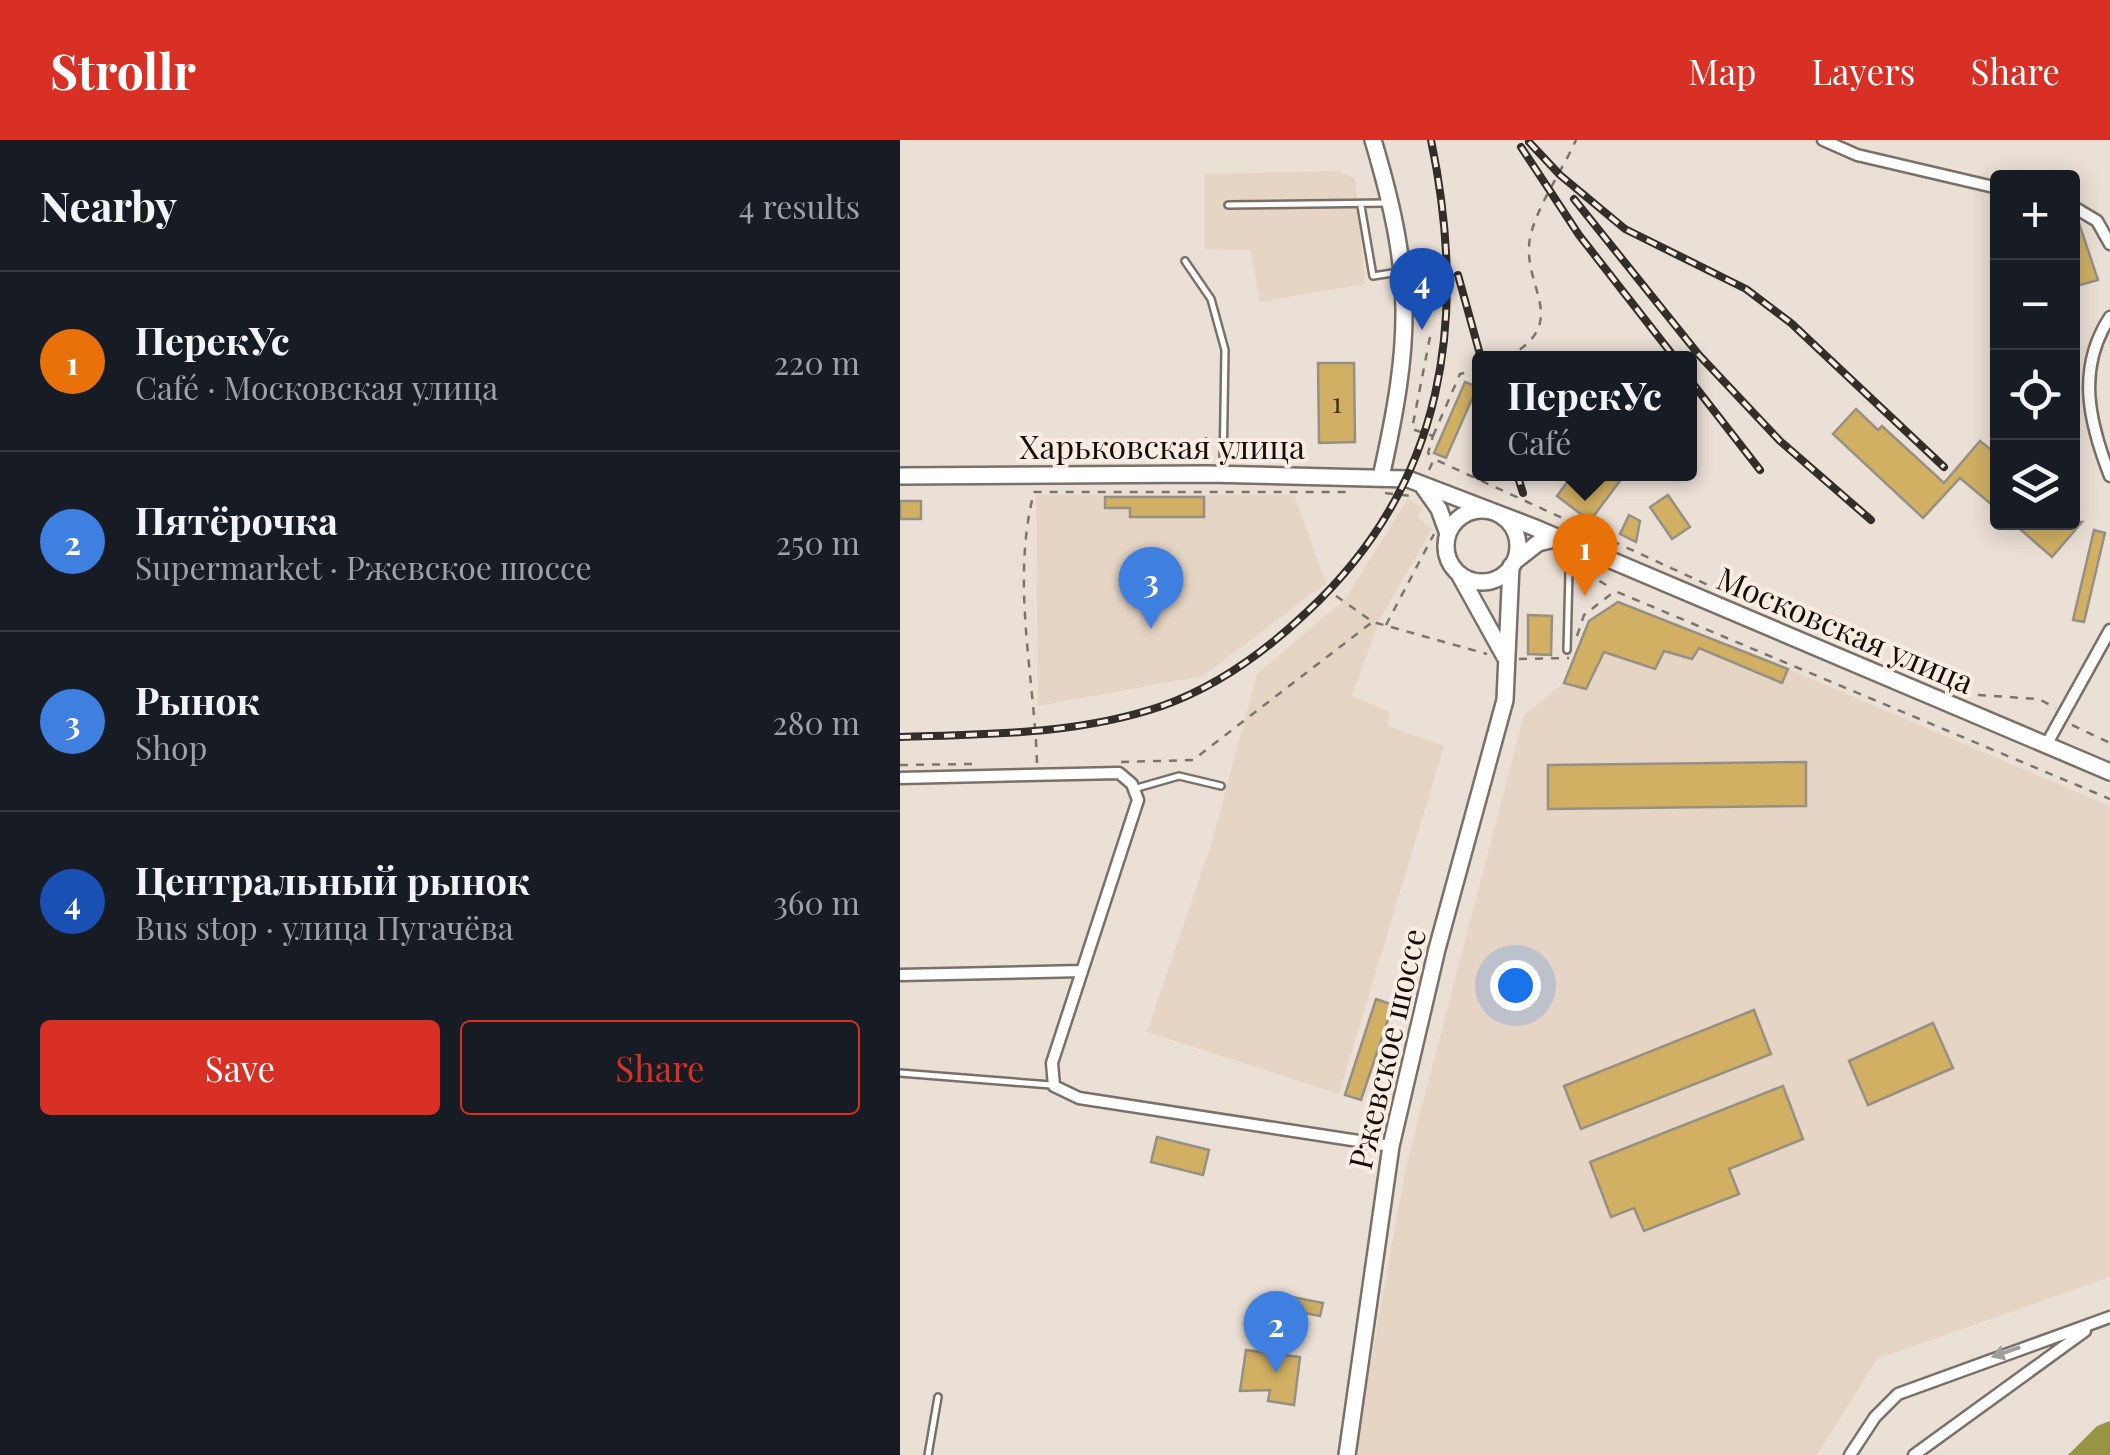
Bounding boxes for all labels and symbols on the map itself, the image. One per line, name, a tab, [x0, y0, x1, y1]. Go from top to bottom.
pin: 4	[1390, 248, 1454, 330]
house number: 1	[1332, 383, 1342, 420]
street label: Харьковская улица	[1019, 424, 1305, 467]
pin: 1	[1552, 514, 1618, 596]
pin: 3	[1118, 546, 1184, 629]
street label: Московская улица	[1711, 555, 1981, 702]
street label: Ржевское шоссе	[1337, 924, 1434, 1173]
your location	[1490, 960, 1541, 1011]
pin: 2	[1244, 1290, 1308, 1373]
one-way arrow	[1991, 1346, 2021, 1361]

